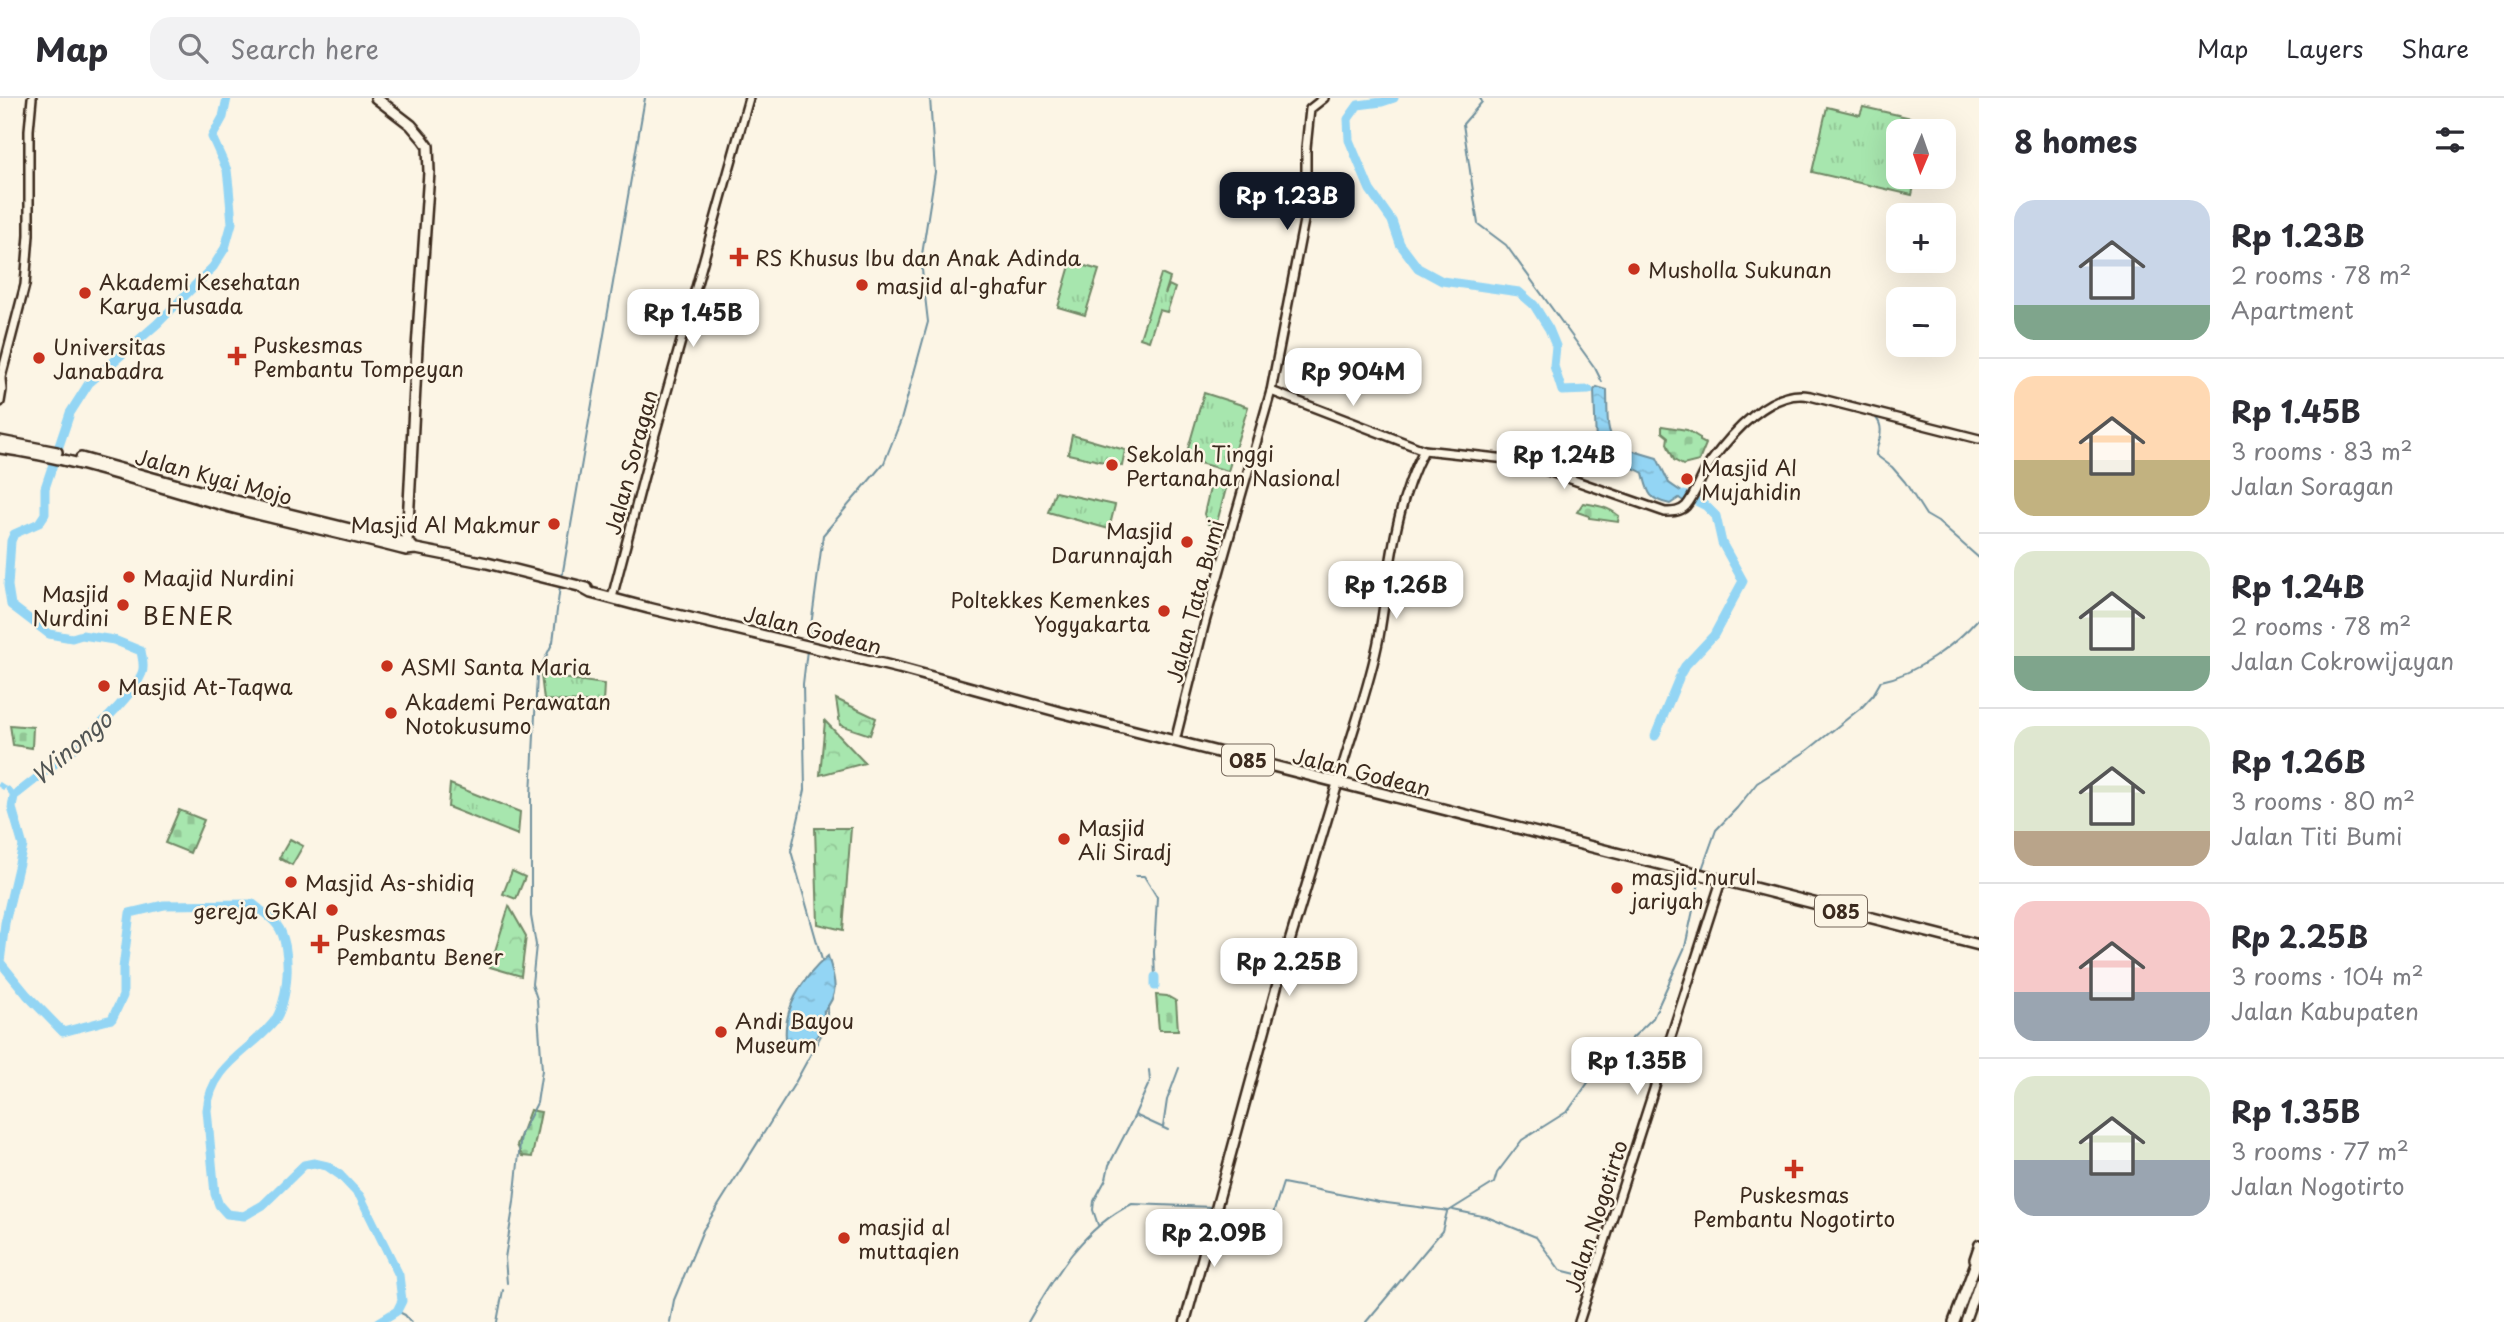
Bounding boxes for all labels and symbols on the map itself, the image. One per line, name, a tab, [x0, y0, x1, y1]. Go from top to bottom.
north arrow	[1886, 119, 1956, 189]
pin: Rp 1.23B	[1215, 172, 1359, 232]
place label: RS Khusus Ibu dan Anak Adinda	[755, 241, 1081, 273]
marker: RS Khusus Ibu dan Anak Adinda	[729, 247, 749, 267]
place label: Musholla Sukunan	[1648, 253, 1832, 285]
marker: Musholla Sukunan	[1626, 261, 1642, 277]
place label: Akademi Kesehatan Karya Husada	[99, 265, 300, 321]
place label: masjid al-ghafur	[876, 269, 1047, 301]
marker: masjid al-ghafur	[854, 277, 870, 293]
marker: Akademi Kesehatan Karya Husada	[77, 285, 93, 301]
pin: Rp 1.45B	[621, 289, 765, 349]
place label: Puskesmas Pembantu Tompeyan	[253, 328, 464, 384]
place label: Universitas Janabadra	[53, 330, 166, 386]
marker: Puskesmas Pembantu Tompeyan	[227, 346, 247, 366]
pin: Rp 904M	[1288, 348, 1418, 408]
marker: Universitas Janabadra	[31, 350, 47, 366]
street label: Jalan Soragan	[595, 386, 665, 538]
pin: Rp 1.24B	[1492, 432, 1636, 491]
place label: Sekolah Tinggi Pertanahan Nasional	[1126, 437, 1340, 493]
street label: Jalan Kyai Mojo	[132, 440, 296, 512]
place label: Masjid Al Mujahidin	[1701, 451, 1802, 507]
marker: Sekolah Tinggi Pertanahan Nasional	[1104, 457, 1120, 473]
marker: Masjid Al Mujahidin	[1679, 471, 1695, 487]
place label: Masjid Al Makmur	[351, 508, 540, 540]
place label: Masjid Darunnajah	[1051, 514, 1173, 570]
marker: Masjid Al Makmur	[546, 516, 562, 532]
street label: Jalan Tata Bumi	[1157, 516, 1231, 686]
marker: Masjid Darunnajah	[1179, 534, 1195, 550]
place label: Maajid Nurdini	[143, 561, 295, 593]
pin: Rp 1.26B	[1324, 561, 1468, 621]
marker: Maajid Nurdini	[121, 569, 137, 585]
place label: Masjid Nurdini	[33, 577, 109, 633]
place label: Poltekkes Kemenkes Yogyakarta	[950, 583, 1151, 639]
street label: Jalan Godean	[741, 596, 885, 662]
marker: Masjid Nurdini	[115, 597, 131, 613]
district label: BENER	[143, 597, 235, 633]
marker: Poltekkes Kemenkes Yogyakarta	[1156, 603, 1172, 619]
place label: ASMI Santa Maria	[401, 650, 592, 682]
marker: ASMI Santa Maria	[379, 658, 395, 674]
place label: Masjid At-Taqwa	[118, 670, 292, 702]
marker: Masjid At-Taqwa	[96, 678, 112, 694]
place label: Akademi Perawatan Notokusumo	[405, 685, 611, 741]
water label: Winongo	[23, 701, 120, 792]
marker: Akademi Perawatan Notokusumo	[383, 705, 399, 721]
street label: Jalan Godean	[1290, 738, 1434, 804]
road number: 085	[1222, 744, 1274, 776]
place label: Masjid Ali Siradj	[1078, 811, 1172, 867]
marker: Masjid Ali Siradj	[1056, 831, 1072, 847]
place label: masjid nurul jariyah	[1629, 860, 1756, 916]
place label: Masjid As-shidiq	[305, 866, 475, 898]
marker: Masjid As-shidiq	[283, 874, 299, 890]
marker: masjid nurul jariyah	[1609, 880, 1625, 896]
place label: gereja GKAI	[194, 894, 318, 926]
road number: 085	[1815, 896, 1867, 926]
marker: gereja GKAI	[324, 902, 340, 918]
place label: Puskesmas Pembantu Bener	[336, 916, 504, 972]
marker: Puskesmas Pembantu Bener	[310, 934, 330, 954]
pin: Rp 2.25B	[1217, 939, 1361, 998]
place label: Andi Bayou Museum	[735, 1004, 854, 1060]
marker: Andi Bayou Museum	[713, 1024, 729, 1040]
pin: Rp 1.35B	[1565, 1038, 1709, 1097]
street label: Jalan Nogotirto	[1555, 1136, 1635, 1296]
marker: Puskesmas Pembantu Nogotirto	[1784, 1159, 1804, 1179]
place label: Puskesmas Pembantu Nogotirto	[1693, 1178, 1895, 1234]
place label: masjid al muttaqien	[858, 1210, 960, 1266]
pin: Rp 2.09B	[1142, 1210, 1286, 1269]
marker: masjid al muttaqien	[836, 1230, 852, 1246]

